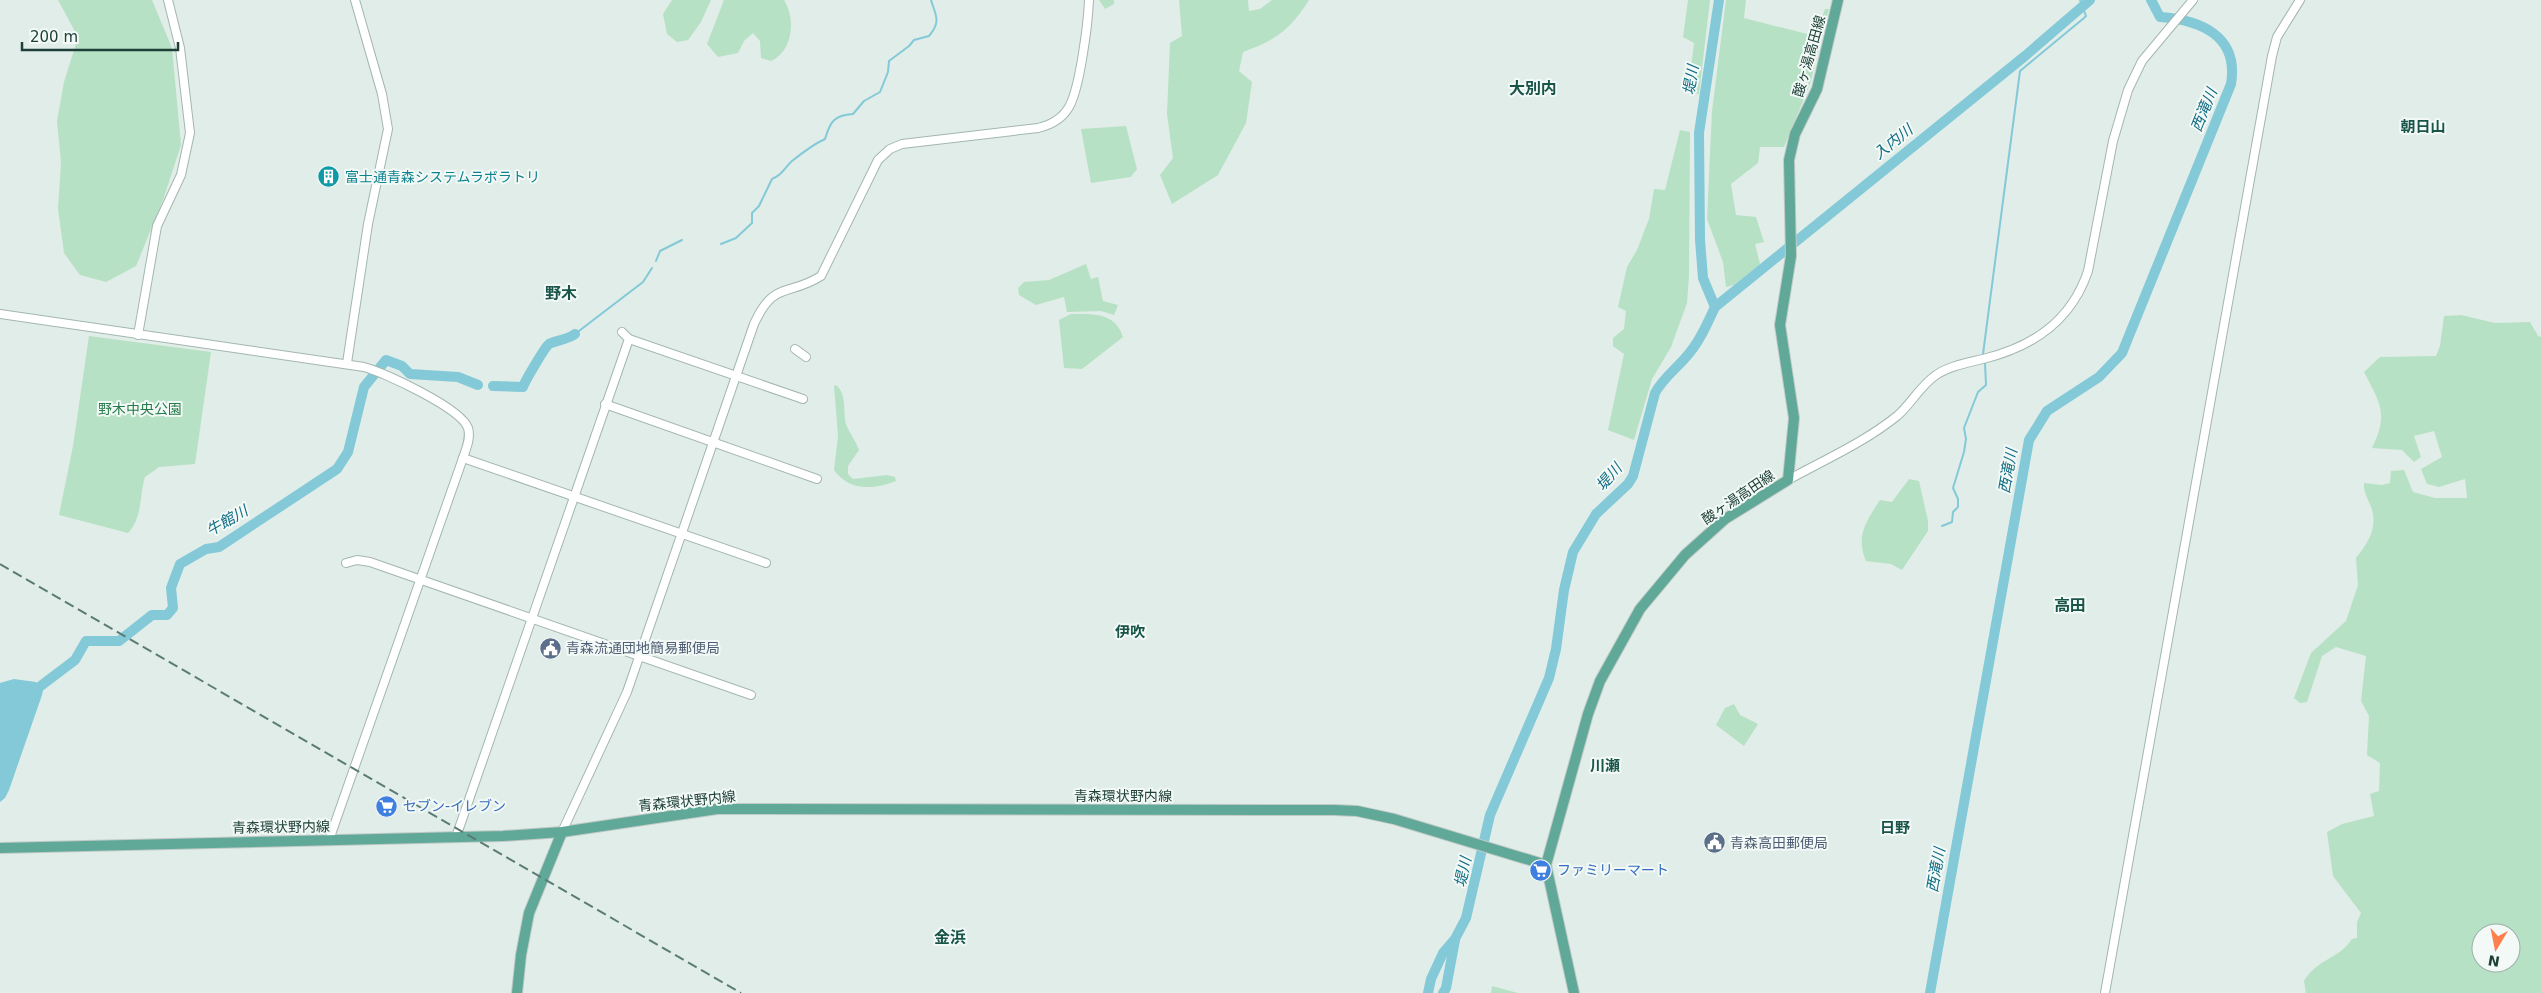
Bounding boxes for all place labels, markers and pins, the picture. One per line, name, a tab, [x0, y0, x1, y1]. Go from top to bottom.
building icon: 富士通青森システムラボラトリ	[317, 165, 341, 189]
place label: 富士通青森システムラボラトリ	[345, 169, 540, 185]
public building icon: 青森流通団地簡易郵便局	[538, 636, 562, 660]
place label: 青森流通団地簡易郵便局	[566, 640, 720, 656]
supermarket icon: セブン-イレブン	[375, 794, 399, 818]
place label: セブン-イレブン	[403, 798, 506, 814]
public building icon: 青森高田郵便局	[1702, 831, 1726, 855]
place label: 青森高田郵便局	[1730, 835, 1828, 851]
supermarket icon: ファミリーマート	[1529, 858, 1553, 882]
place label: ファミリーマート	[1557, 862, 1669, 878]

